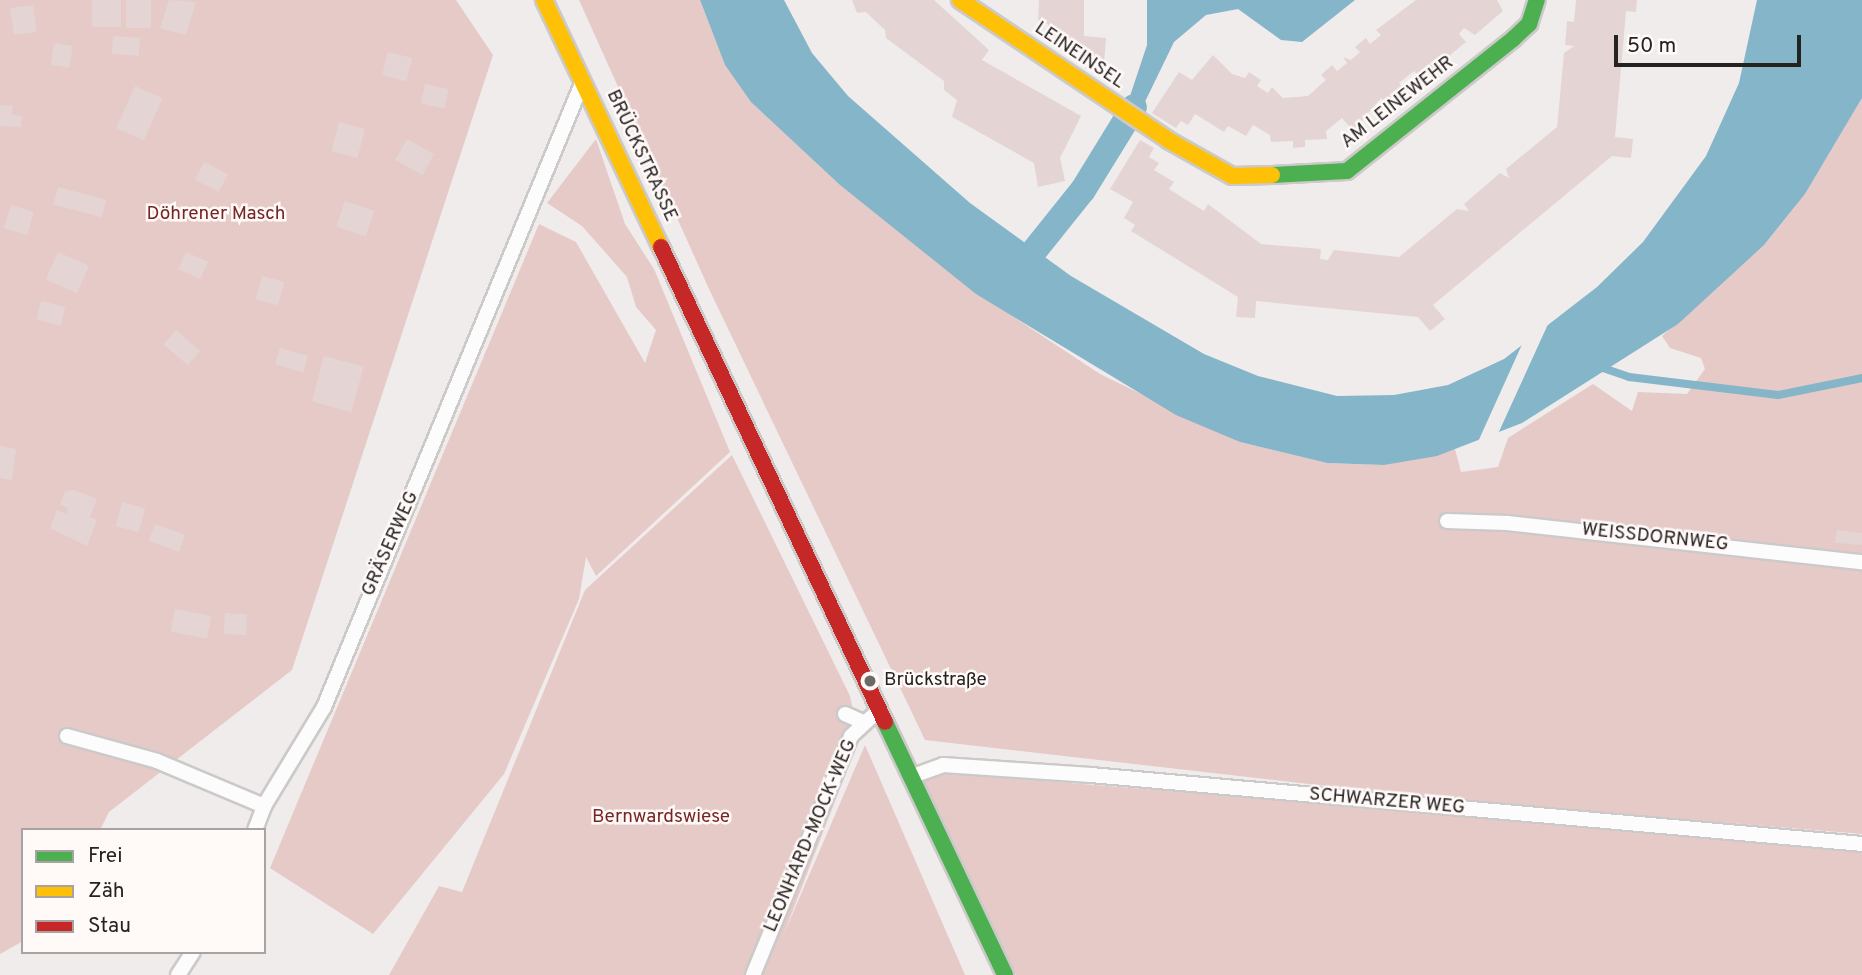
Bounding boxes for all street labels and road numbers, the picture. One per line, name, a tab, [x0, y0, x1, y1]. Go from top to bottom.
street label: LEINEINSEL	[1030, 18, 1128, 94]
street label: AM LEINEWEHR	[1337, 52, 1459, 154]
street label: BRÜCKSTRASSE	[600, 86, 682, 226]
street label: GRÄSERWEG	[358, 488, 424, 600]
street label: WEISSDORNWEG	[1580, 519, 1730, 557]
street label: LEONHARD-MOCK-WEG	[760, 736, 862, 936]
street label: SCHWARZER WEG	[1308, 784, 1466, 820]

